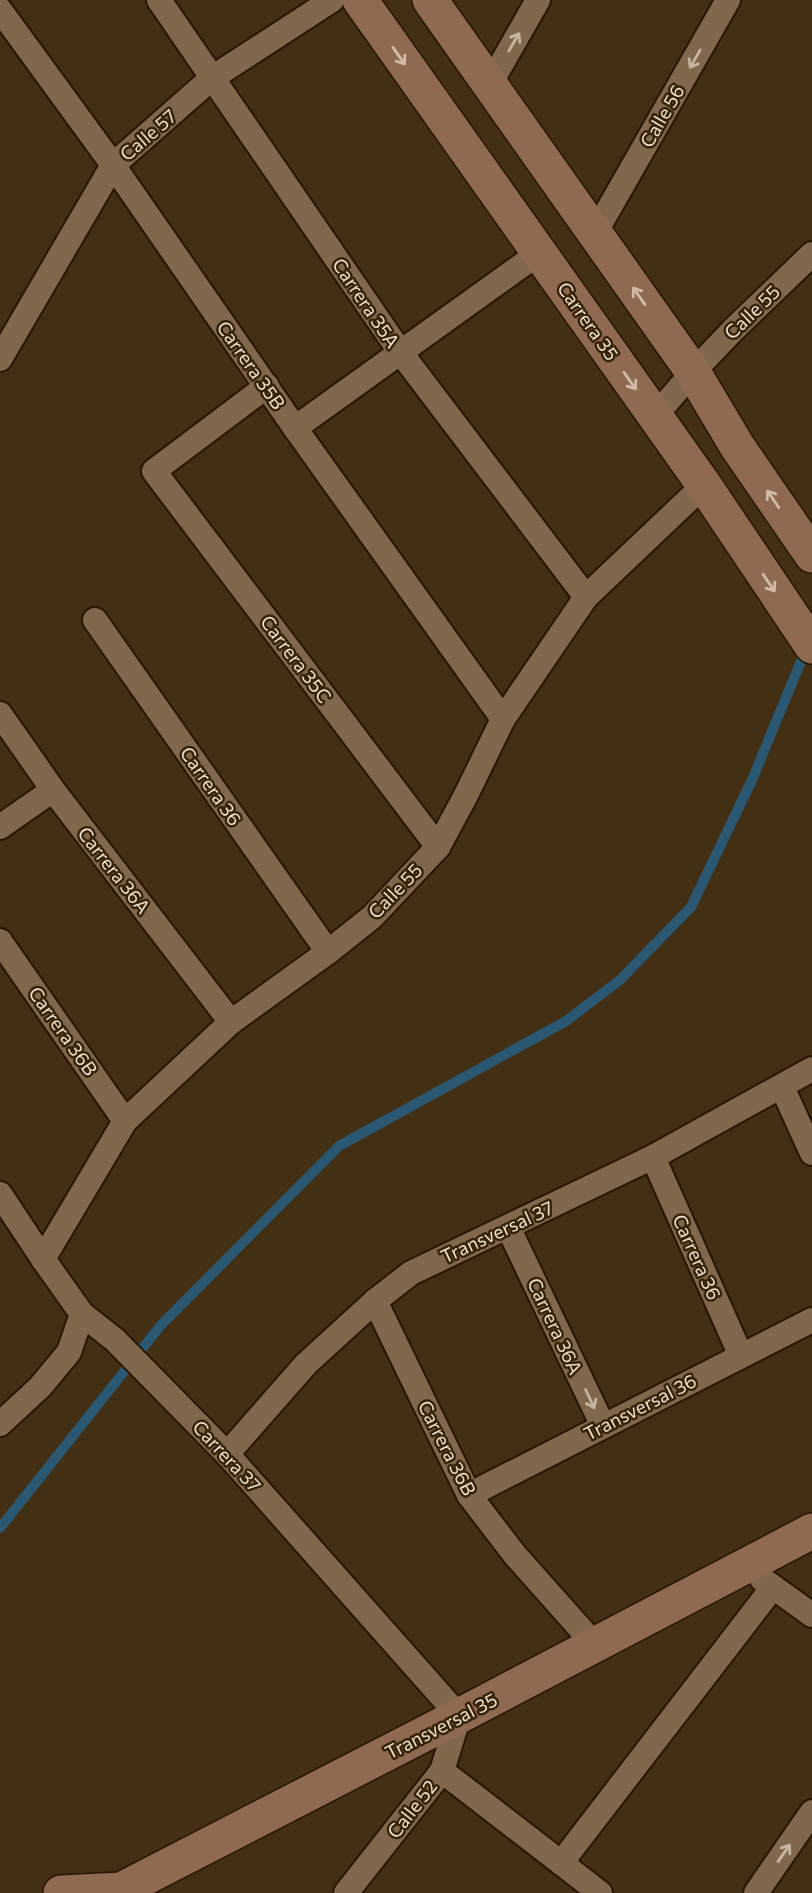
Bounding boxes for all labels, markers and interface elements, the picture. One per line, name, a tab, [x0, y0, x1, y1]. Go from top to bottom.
one-way arrow	[508, 32, 521, 53]
one-way arrow	[392, 46, 406, 65]
one-way arrow	[687, 49, 701, 69]
street label: Calle 56	[634, 80, 689, 151]
street label: Calle 57	[115, 104, 181, 165]
street label: Carrera 35A	[328, 253, 405, 352]
street label: Carrera 35	[553, 277, 624, 364]
street label: Calle 55	[719, 280, 784, 344]
one-way arrow	[632, 287, 646, 306]
street label: Carrera 35B	[212, 316, 290, 413]
one-way arrow	[623, 371, 637, 390]
one-way arrow	[766, 490, 781, 509]
one-way arrow	[762, 573, 777, 592]
street label: Carrera 35C	[256, 610, 337, 707]
street label: Carrera 36	[176, 742, 247, 830]
street label: Carrera 36A	[73, 822, 155, 918]
street label: Calle 55	[363, 858, 427, 923]
street label: Carrera 36B	[24, 982, 102, 1080]
street label: Transversal 37	[437, 1195, 557, 1268]
street label: Carrera 36	[668, 1210, 727, 1303]
street label: Carrera 36A	[523, 1274, 588, 1378]
street label: Transversal 36	[580, 1368, 700, 1445]
one-way arrow	[584, 1388, 597, 1409]
street label: Carrera 36B	[414, 1396, 481, 1499]
street label: Carrera 37	[188, 1415, 266, 1496]
street label: Transversal 35	[381, 1687, 501, 1764]
street label: Calle 52	[382, 1775, 442, 1842]
one-way arrow	[777, 1843, 791, 1863]

